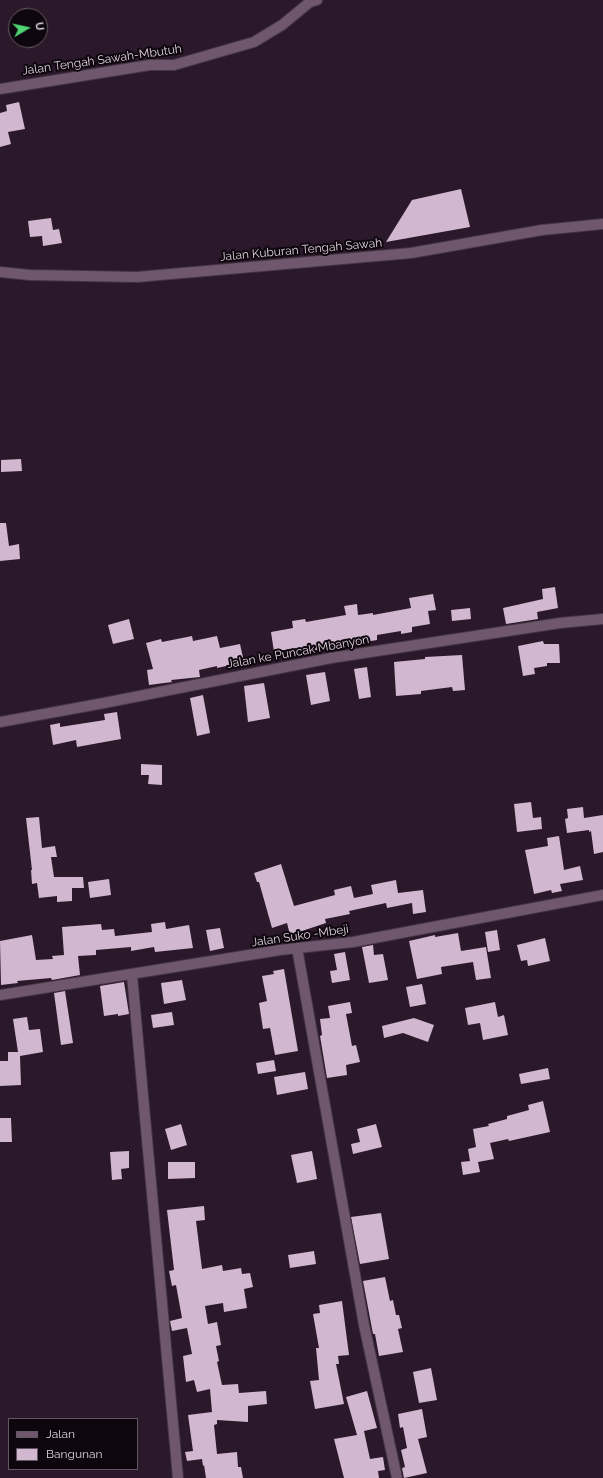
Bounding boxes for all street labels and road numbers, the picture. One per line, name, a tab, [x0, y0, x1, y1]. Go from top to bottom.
street label: Jalan Tengah Sawah-Mbutuh	[21, 42, 183, 78]
street label: Jalan Kuburan Tengah Sawah	[219, 236, 383, 264]
street label: Jalan ke Puncak Mbanyon	[226, 632, 370, 672]
street label: Jalan Suko -Mbeji	[250, 922, 350, 950]

